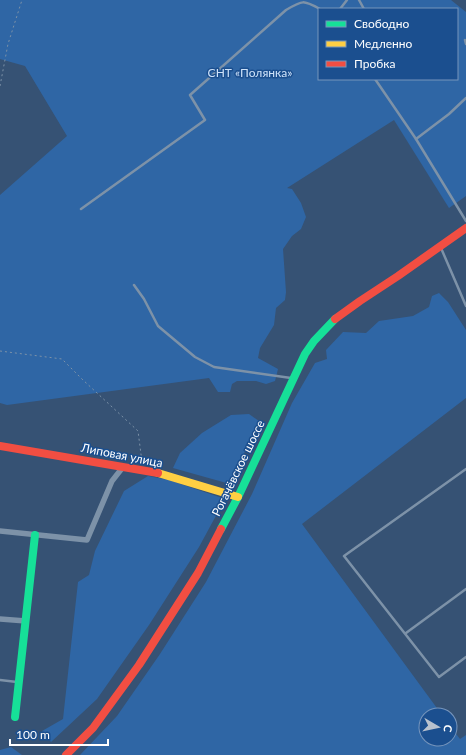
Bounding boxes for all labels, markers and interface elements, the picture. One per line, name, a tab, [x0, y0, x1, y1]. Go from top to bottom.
legend	[318, 8, 458, 80]
text: Свободно	[354, 16, 410, 31]
text: Медленно	[354, 36, 413, 51]
text: Пробка	[354, 56, 395, 71]
park label: СНТ «Полянка»	[208, 65, 292, 80]
street label: Рогачёвское шоссе	[208, 417, 268, 519]
street label: Липовая улица	[79, 440, 164, 470]
north arrow	[418, 707, 458, 747]
scale bar	[10, 721, 108, 747]
text: С	[441, 724, 455, 734]
text: 100 m	[16, 727, 50, 742]

